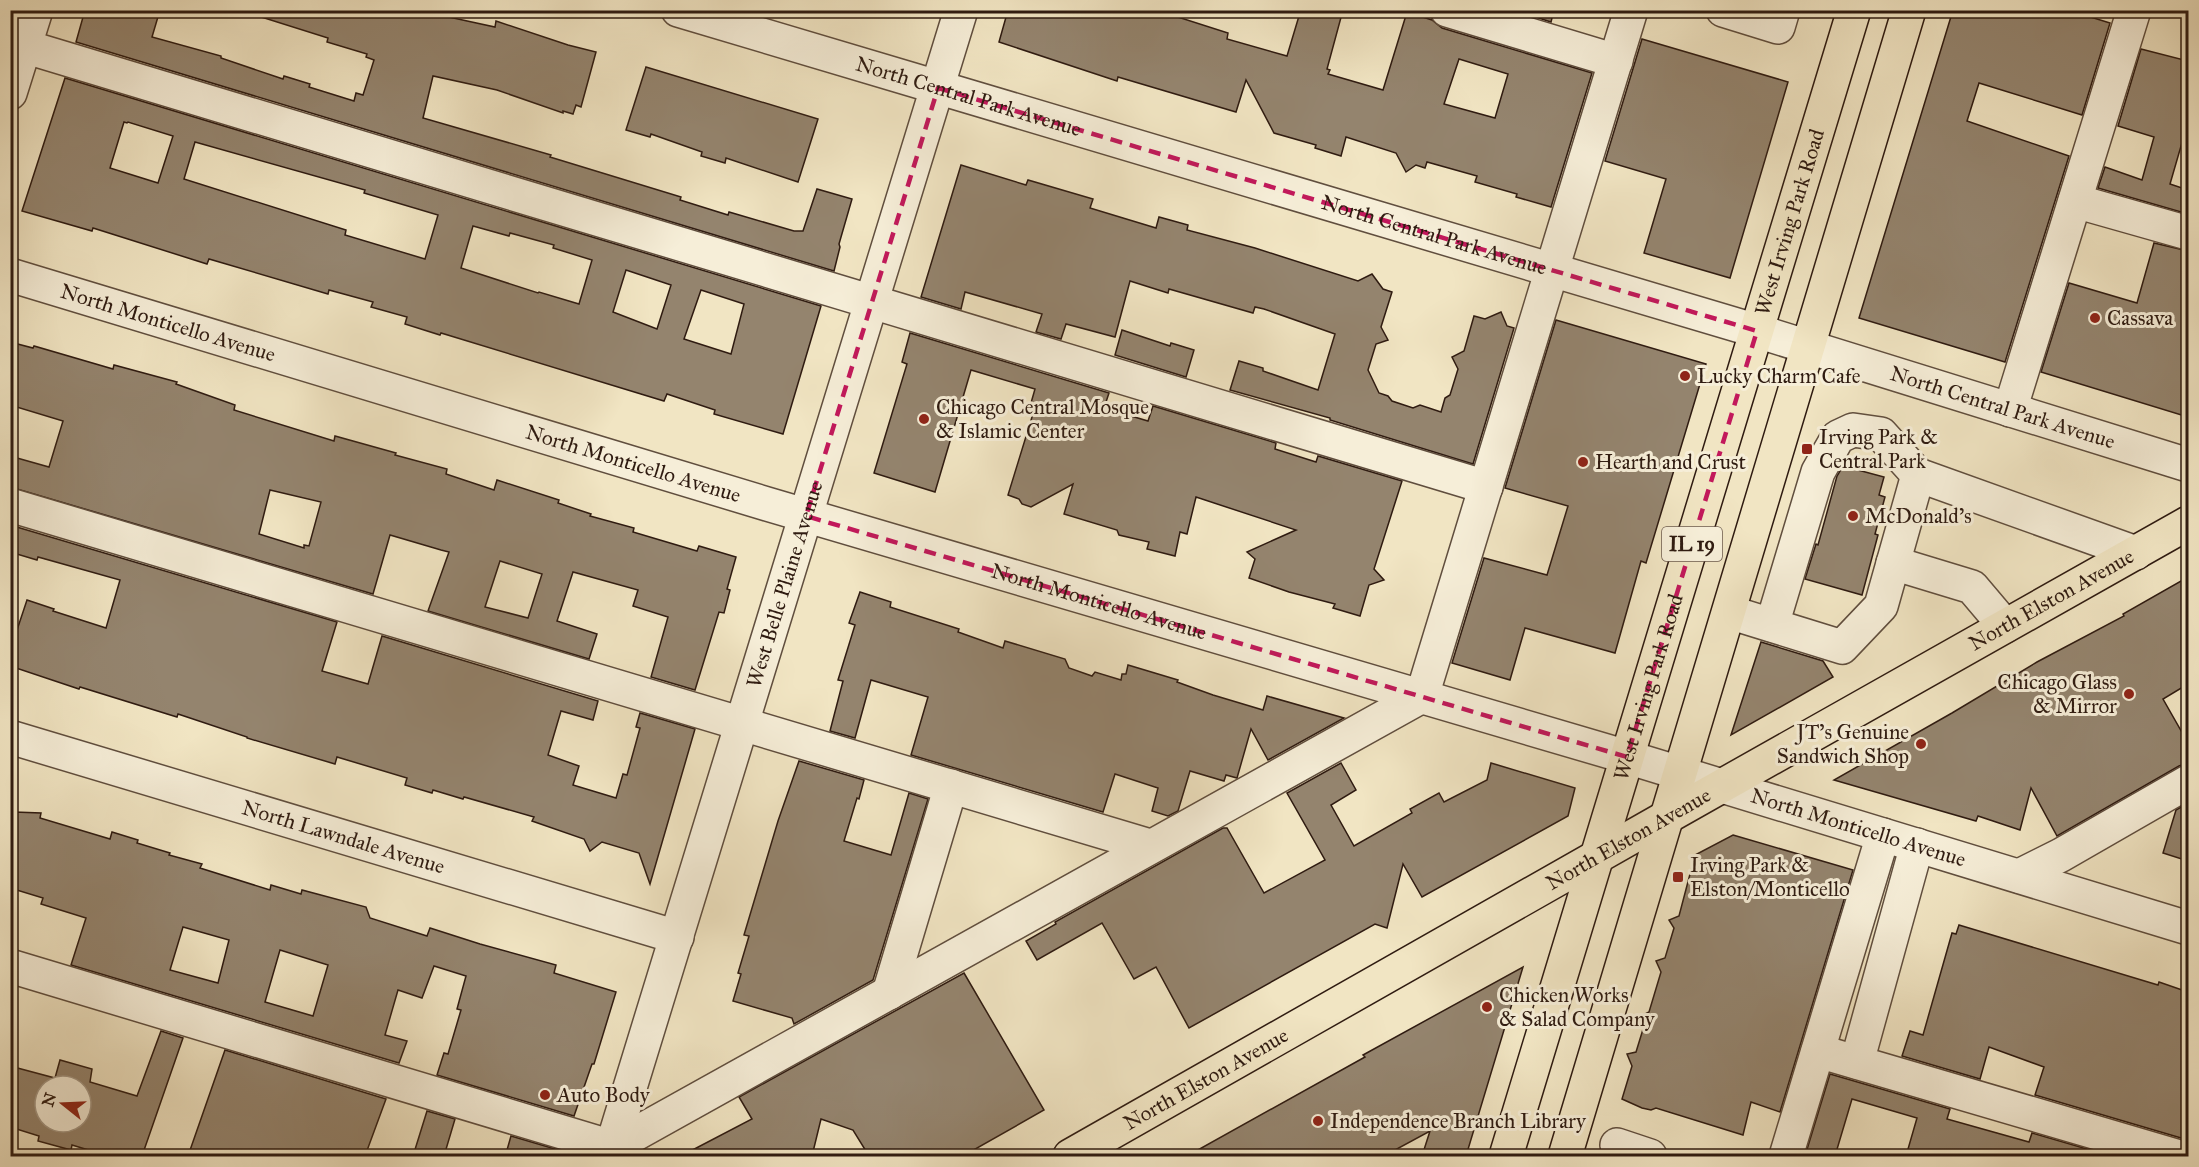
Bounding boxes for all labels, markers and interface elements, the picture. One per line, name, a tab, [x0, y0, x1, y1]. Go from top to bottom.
street label: North Central Park Avenue	[853, 51, 1085, 142]
street label: West Irving Park Road	[1749, 125, 1830, 318]
street label: North Central Park Avenue	[1318, 189, 1550, 281]
street label: North Monticello Avenue	[57, 278, 279, 368]
place label: Cassava	[2107, 305, 2173, 331]
marker: Cassava	[2088, 311, 2102, 325]
street label: North Central Park Avenue	[1887, 360, 2118, 455]
place label: Lucky Charm Cafe	[1697, 363, 1861, 389]
marker: Lucky Charm Cafe	[1678, 369, 1692, 383]
place label: Chicago Central Mosque & Islamic Center	[936, 394, 1149, 444]
marker: Chicago Central Mosque & Islamic Center	[917, 412, 931, 426]
street label: North Monticello Avenue	[522, 419, 744, 508]
place label: Irving Park & Central Park	[1819, 424, 1938, 474]
marker: Irving Park & Central Park	[1800, 442, 1814, 456]
place label: Hearth and Crust	[1595, 449, 1747, 475]
marker: Hearth and Crust	[1576, 455, 1590, 469]
street label: West Belle Plaine Avenue	[741, 478, 829, 691]
place label: McDonald's	[1865, 503, 1972, 529]
marker: McDonald's	[1846, 509, 1860, 523]
road number: IL 19	[1662, 527, 1722, 561]
street label: North Elston Avenue	[1964, 543, 2139, 656]
street label: North Monticello Avenue	[988, 558, 1210, 646]
street label: West Irving Park Road	[1608, 590, 1689, 784]
place label: Chicago Glass & Mirror	[1997, 669, 2117, 719]
marker: Chicago Glass & Mirror	[2122, 687, 2136, 701]
place label: JT's Genuine Sandwich Shop	[1777, 719, 1909, 769]
marker: JT's Genuine Sandwich Shop	[1914, 737, 1928, 751]
street label: North Elston Avenue	[1541, 782, 1715, 896]
street label: North Monticello Avenue	[1748, 782, 1969, 873]
street label: North Lawndale Avenue	[239, 794, 448, 880]
place label: Irving Park & Elston/Monticello	[1690, 852, 1850, 902]
marker: Irving Park & Elston/Monticello	[1671, 870, 1685, 884]
place label: Chicken Works & Salad Company	[1499, 982, 1656, 1032]
marker: Chicken Works & Salad Company	[1480, 1000, 1494, 1014]
street label: North Elston Avenue	[1119, 1022, 1293, 1136]
north arrow	[33, 1074, 93, 1134]
place label: Auto Body	[556, 1082, 651, 1108]
marker: Auto Body	[538, 1088, 552, 1102]
text: N	[38, 1090, 60, 1109]
place label: Independence Branch Library	[1330, 1108, 1587, 1134]
marker: Independence Branch Library	[1311, 1114, 1325, 1128]

